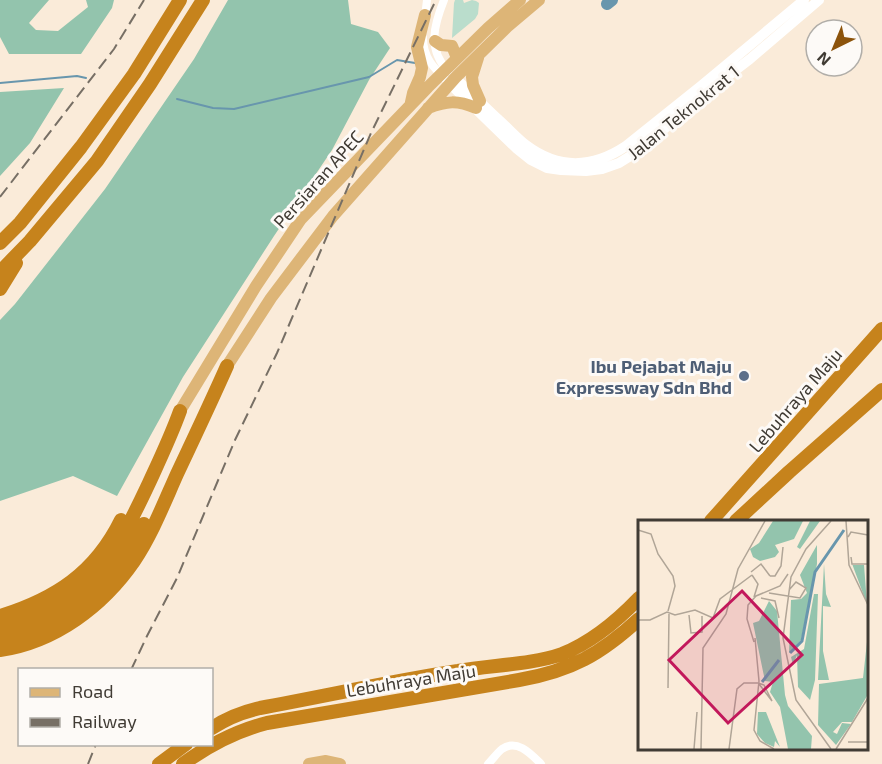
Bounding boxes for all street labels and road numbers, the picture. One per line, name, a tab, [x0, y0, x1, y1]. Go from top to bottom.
street label: Jalan Teknokrat 1	[623, 60, 743, 164]
street label: Persiaran APEC	[268, 126, 368, 232]
street label: Lebuhraya Maju	[744, 343, 846, 457]
street label: Lebuhraya Maju	[345, 659, 477, 701]

